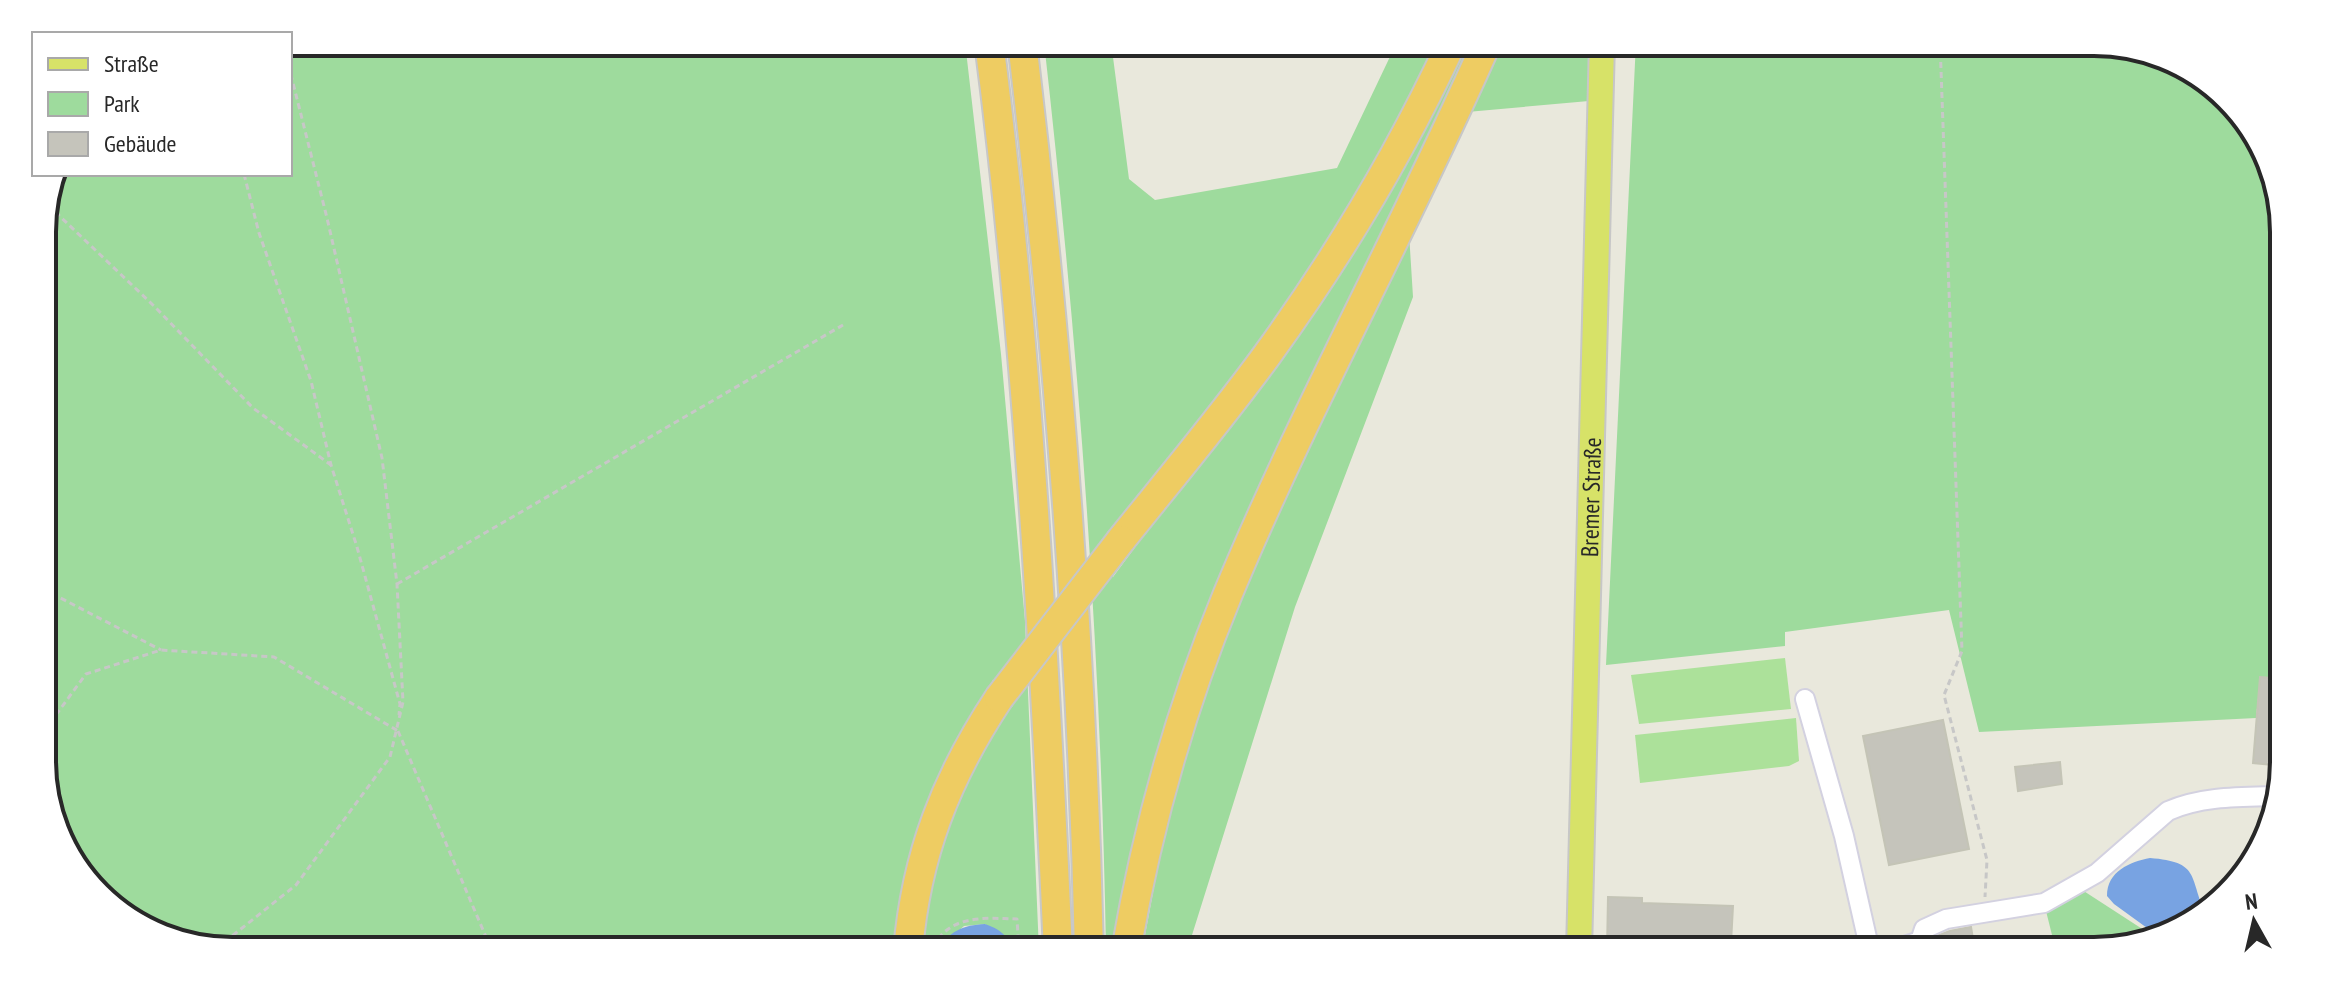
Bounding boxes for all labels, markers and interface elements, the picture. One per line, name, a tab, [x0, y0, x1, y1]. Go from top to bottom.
legend	[32, 32, 292, 176]
text: Straße	[104, 48, 159, 79]
text: Park	[104, 88, 140, 119]
text: Gebäude	[104, 128, 176, 159]
street label: Bremer Straße	[1573, 437, 1607, 557]
north arrow	[2214, 881, 2294, 961]
text: N	[2243, 887, 2259, 916]

